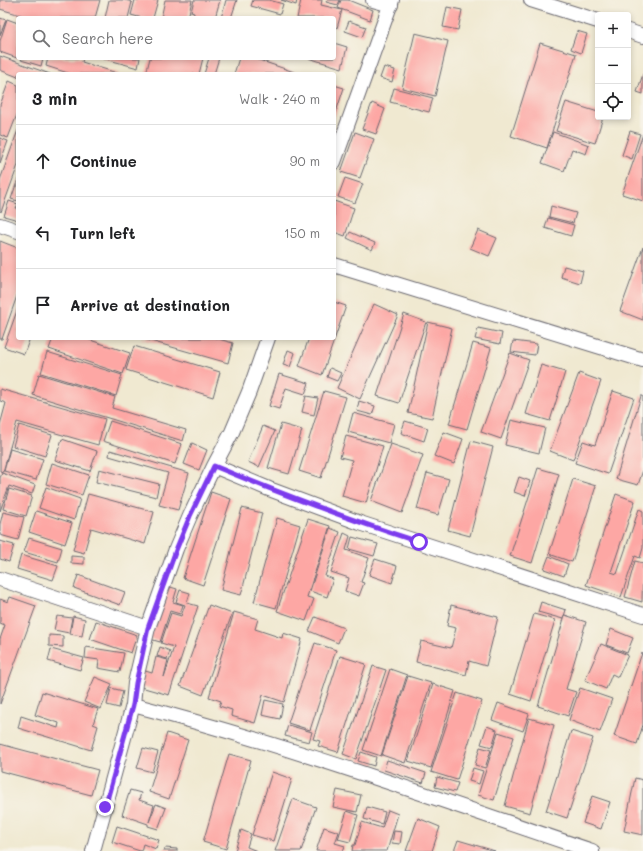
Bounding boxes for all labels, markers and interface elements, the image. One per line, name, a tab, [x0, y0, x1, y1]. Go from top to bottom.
map controls	[595, 12, 631, 120]
button: +	[595, 12, 631, 48]
search box	[16, 16, 336, 60]
icon: search	[30, 27, 52, 49]
text: Search here	[62, 28, 153, 48]
button: −	[595, 48, 631, 84]
button: locate	[595, 84, 631, 120]
text: 3 min	[32, 87, 77, 109]
text: Walk · 240 m	[239, 90, 320, 107]
icon: ahead	[32, 150, 54, 172]
text: Continue	[70, 151, 137, 171]
text: 90 m	[290, 152, 320, 169]
icon: left	[32, 222, 54, 244]
text: Turn left	[70, 223, 135, 243]
text: 150 m	[284, 224, 320, 241]
icon: arrive	[32, 294, 54, 316]
text: Arrive at destination	[70, 295, 230, 315]
route start	[410, 533, 428, 551]
route end	[96, 798, 114, 816]

